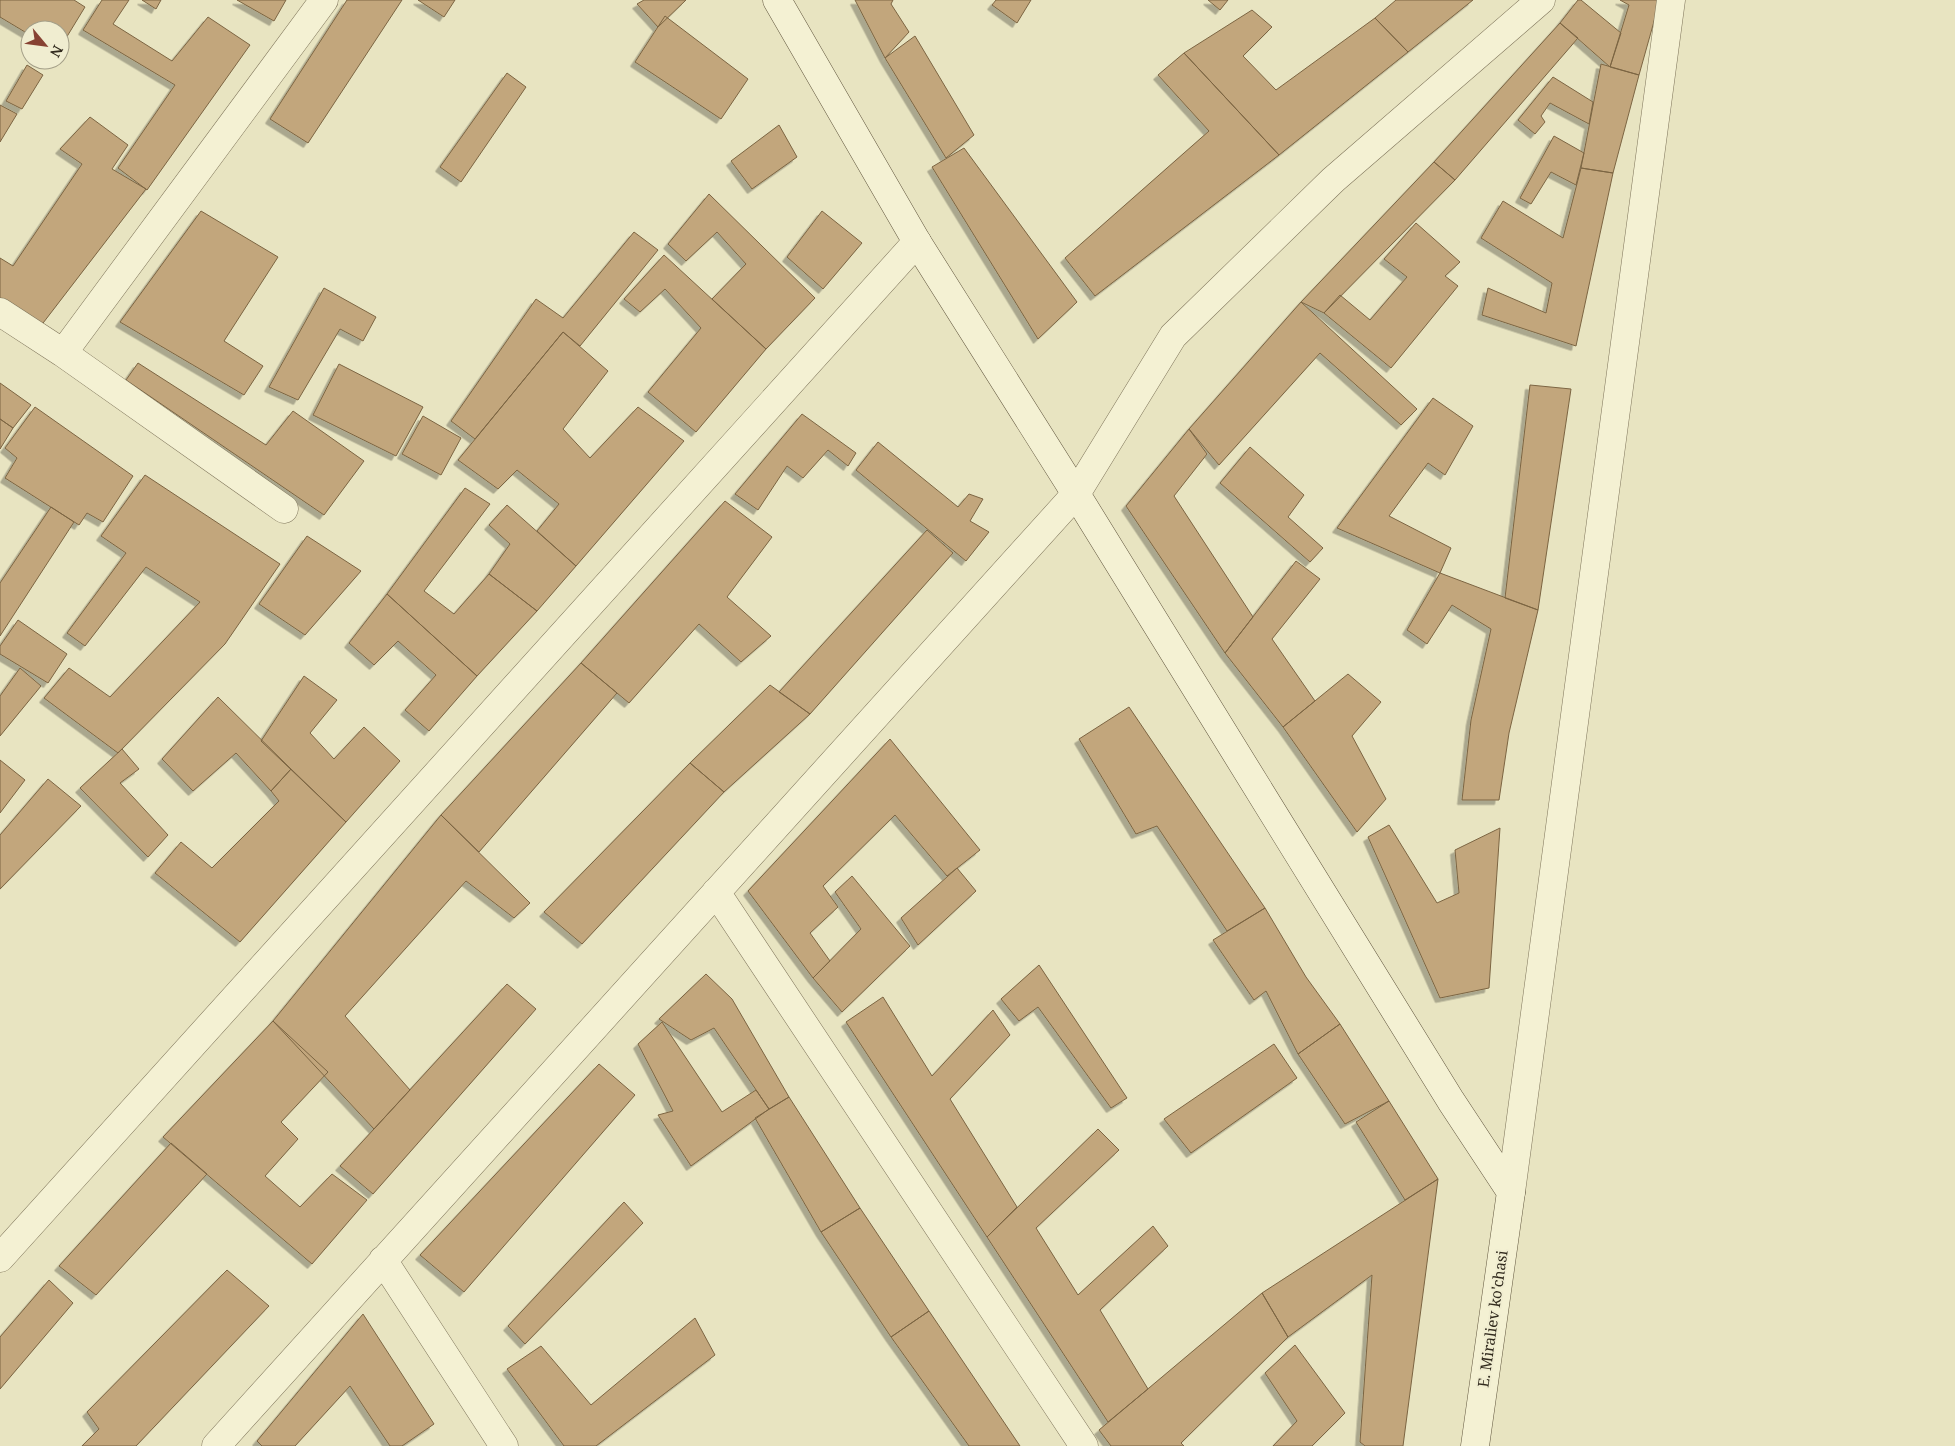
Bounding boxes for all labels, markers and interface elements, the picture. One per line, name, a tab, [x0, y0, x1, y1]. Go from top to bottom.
north arrow	[20, 20, 70, 70]
text: N	[46, 42, 68, 61]
street label: E. Miraliev ko'chasi	[1472, 1249, 1512, 1389]

